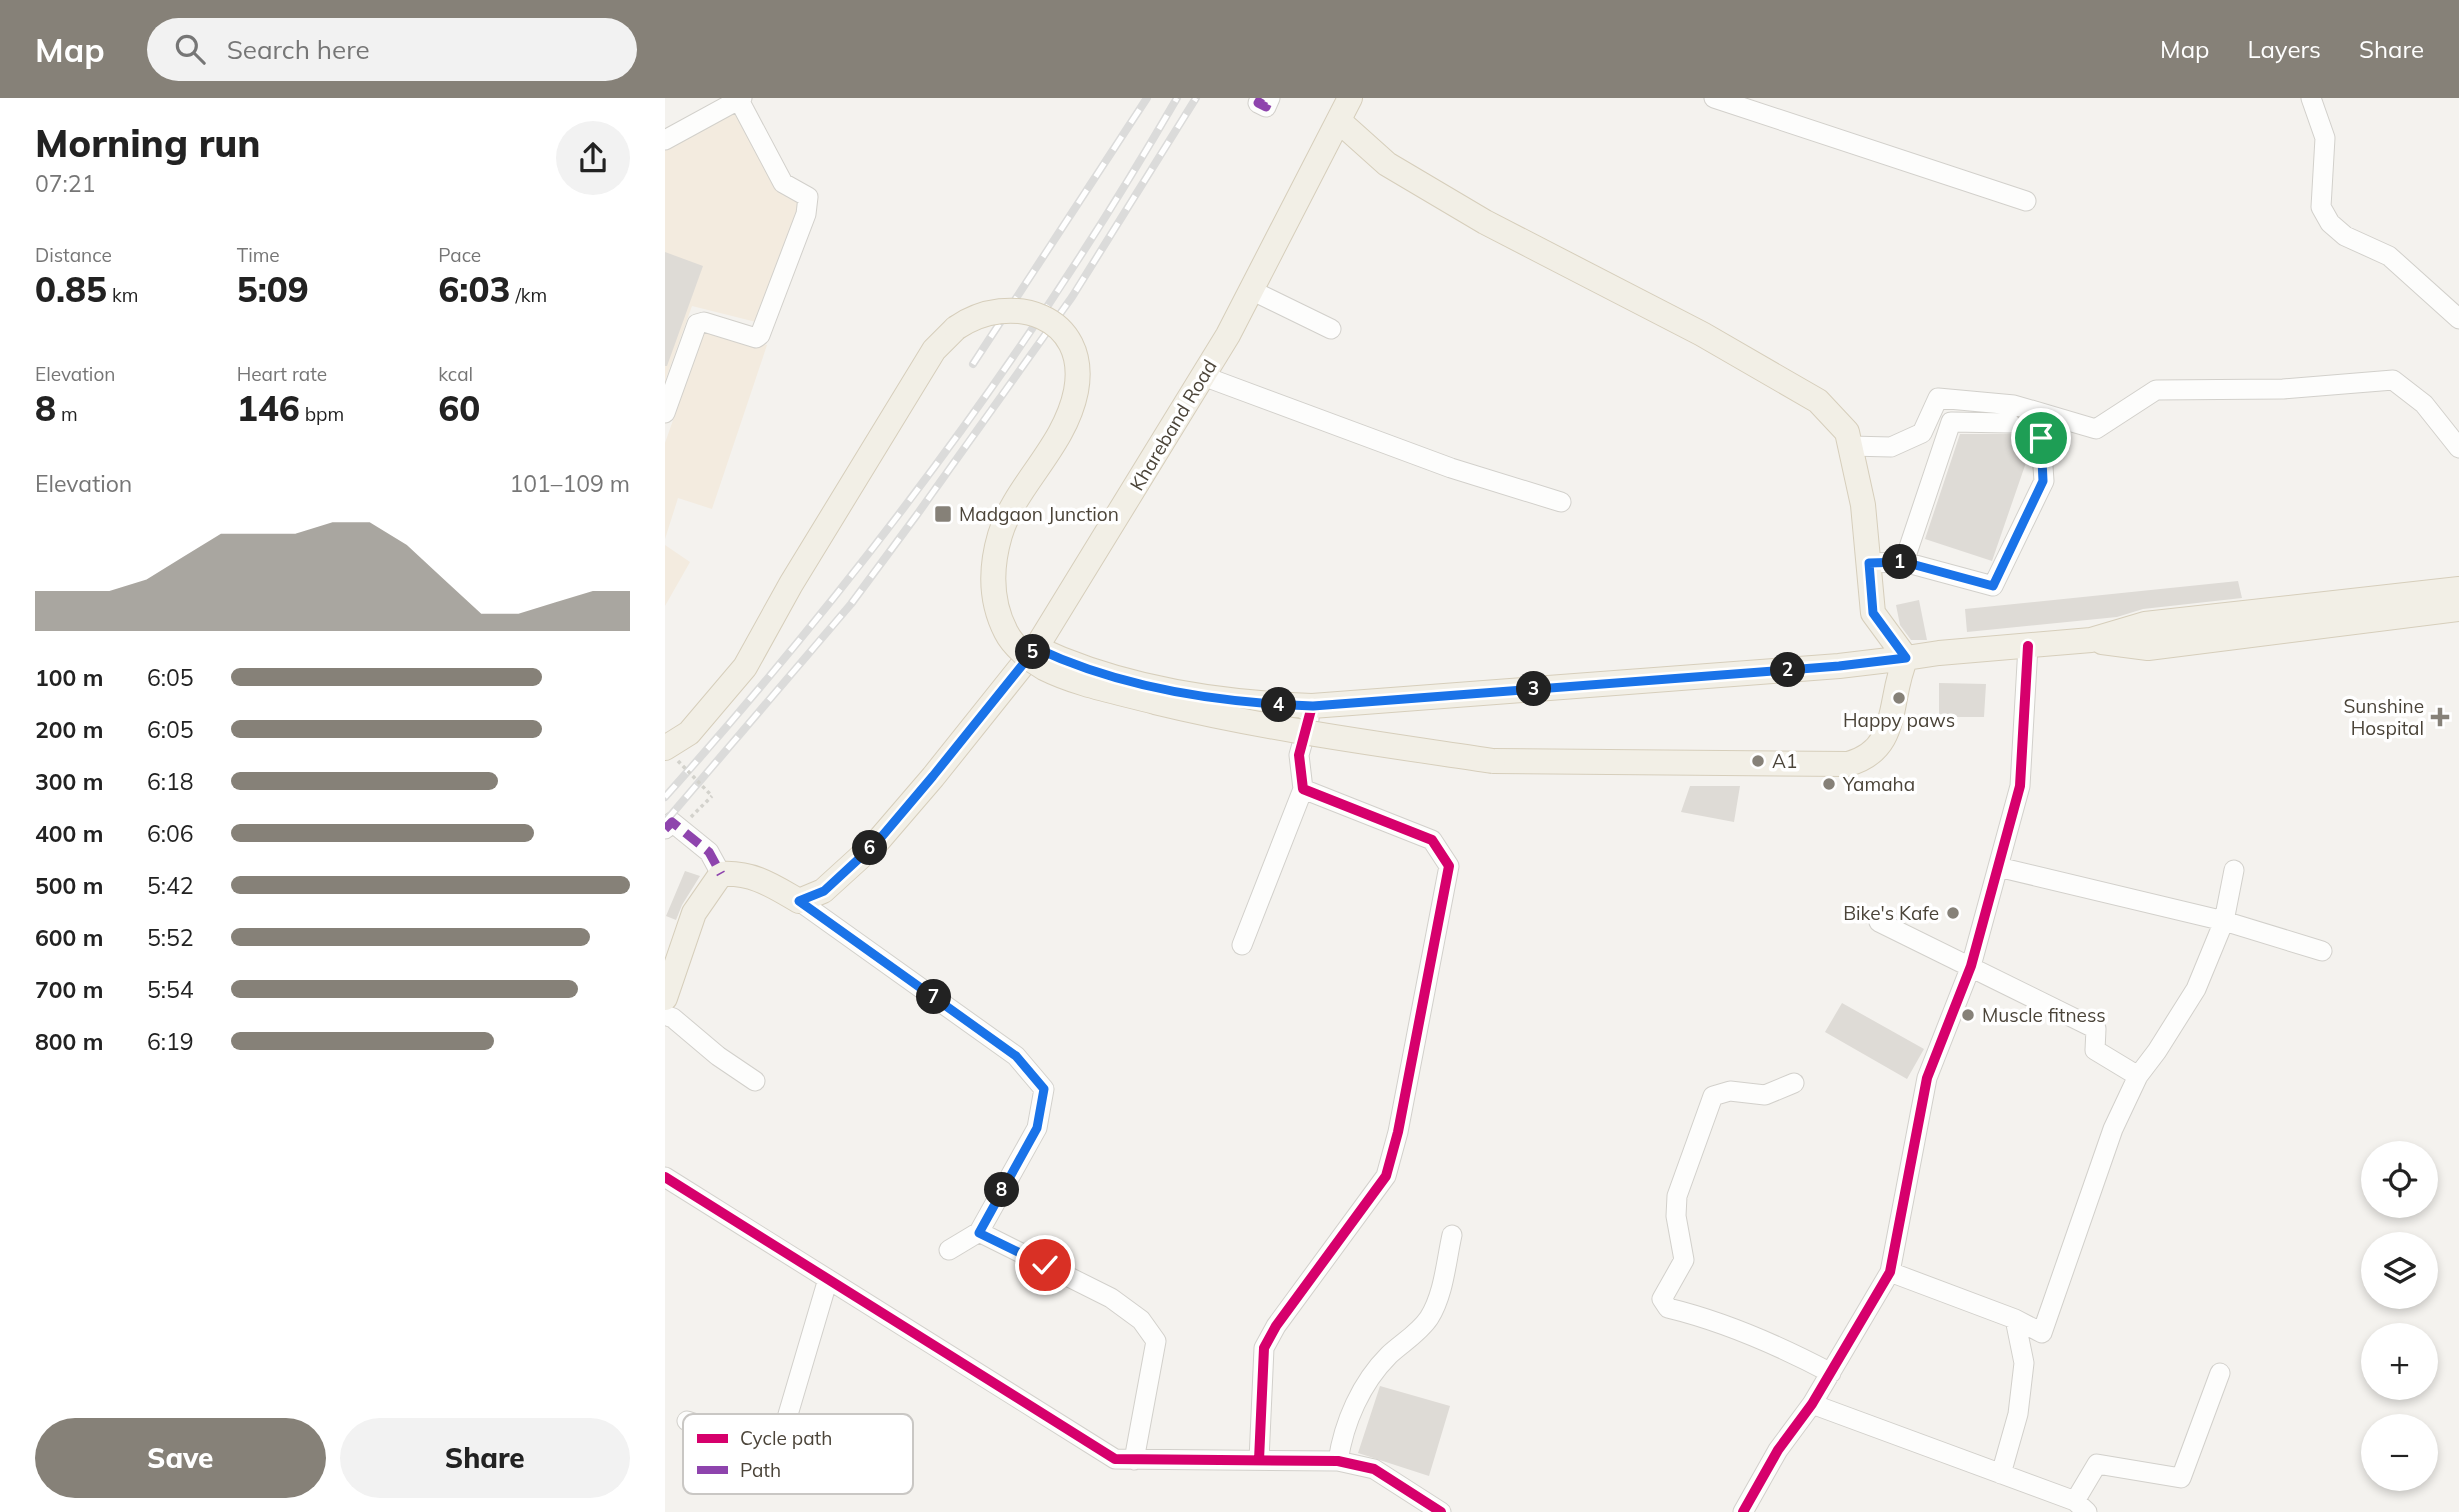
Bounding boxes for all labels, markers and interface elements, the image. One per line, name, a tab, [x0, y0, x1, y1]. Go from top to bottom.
search box	[147, 18, 637, 81]
text: Map	[35, 29, 105, 70]
icon: search	[171, 30, 209, 68]
text: Search here	[227, 33, 370, 66]
text: Map	[2160, 34, 2209, 64]
text: Layers	[2247, 34, 2321, 64]
text: Share	[2359, 34, 2424, 64]
text: Morning run	[35, 119, 261, 167]
button: share	[556, 121, 630, 195]
text: 07:21	[35, 169, 95, 198]
text: Distance	[35, 243, 112, 267]
text: Time	[237, 243, 280, 267]
text: Pace	[438, 243, 481, 267]
text: 0.85	[35, 267, 107, 311]
text: 5:09	[237, 267, 309, 311]
text: 6:03	[438, 267, 510, 311]
text: km	[107, 283, 139, 307]
text: /km	[510, 283, 547, 307]
street label: Khareband Road	[1124, 355, 1222, 495]
text: Elevation	[35, 362, 115, 386]
text: Heart rate	[237, 362, 327, 386]
text: kcal	[438, 362, 473, 386]
text: 8	[35, 386, 56, 430]
text: 146	[237, 386, 300, 430]
text: 60	[438, 386, 480, 430]
text: m	[56, 402, 78, 426]
text: bpm	[300, 402, 344, 426]
pin	[2011, 408, 2071, 468]
icon: arrive	[2022, 419, 2060, 457]
text: Elevation	[35, 469, 132, 498]
text: 101–109 m	[509, 469, 630, 498]
place label: Madgaon Junction	[959, 502, 1119, 526]
marker: Madgaon Junction	[933, 504, 953, 524]
pin: 1	[1883, 545, 1917, 580]
text: 1	[1894, 549, 1905, 573]
pin: 5	[1015, 634, 1051, 670]
text: 5	[1027, 639, 1038, 663]
pin: 2	[1771, 652, 1805, 688]
text: 2	[1782, 657, 1793, 681]
text: 100 m	[35, 663, 103, 692]
text: 6:05	[147, 663, 194, 692]
pin: 3	[1517, 672, 1551, 706]
text: 3	[1528, 676, 1539, 700]
pin: 4	[1261, 688, 1297, 722]
marker: Happy paws	[1891, 690, 1907, 706]
text: 4	[1273, 692, 1284, 716]
place label: Sunshine Hospital	[2344, 694, 2424, 740]
marker: Sunshine Hospital	[2430, 707, 2450, 727]
place label: Happy paws	[1843, 708, 1955, 732]
text: 200 m	[35, 715, 103, 744]
text: 6:05	[147, 715, 194, 744]
place label: A1	[1772, 749, 1797, 773]
marker: A1	[1750, 753, 1766, 769]
text: 300 m	[35, 767, 103, 796]
text: 6:18	[147, 767, 194, 796]
place label: Yamaha	[1842, 772, 1915, 796]
marker: Yamaha	[1821, 776, 1837, 792]
text: 400 m	[35, 819, 103, 848]
text: 6:06	[147, 819, 194, 848]
pin: 6	[853, 830, 887, 866]
text: 6	[864, 835, 875, 859]
text: 500 m	[35, 871, 103, 900]
text: 5:42	[147, 871, 194, 900]
place label: Bike's Kafe	[1843, 901, 1939, 925]
marker: Bike's Kafe	[1945, 905, 1961, 921]
text: 600 m	[35, 923, 103, 952]
text: 5:52	[147, 923, 194, 952]
text: 700 m	[35, 975, 103, 1004]
text: 5:54	[147, 975, 194, 1004]
pin: 7	[917, 979, 951, 1014]
text: 7	[928, 984, 939, 1008]
place label: Muscle fitness	[1982, 1003, 2106, 1027]
marker: Muscle fitness	[1960, 1007, 1976, 1023]
text: 800 m	[35, 1027, 103, 1056]
text: 6:19	[147, 1027, 194, 1056]
map controls	[2361, 1141, 2438, 1491]
button: locate	[2361, 1141, 2438, 1218]
pin: 8	[985, 1172, 1019, 1208]
text: 8	[996, 1177, 1007, 1201]
button: layers	[2361, 1232, 2438, 1309]
pin	[1015, 1235, 1075, 1295]
icon: check	[1026, 1246, 1064, 1284]
button: +	[2361, 1323, 2438, 1400]
legend	[683, 1414, 913, 1494]
button: −	[2361, 1414, 2438, 1491]
button: Save	[35, 1418, 326, 1498]
button: Share	[340, 1418, 630, 1498]
text: Cycle path	[740, 1426, 832, 1450]
text: Path	[740, 1458, 781, 1482]

